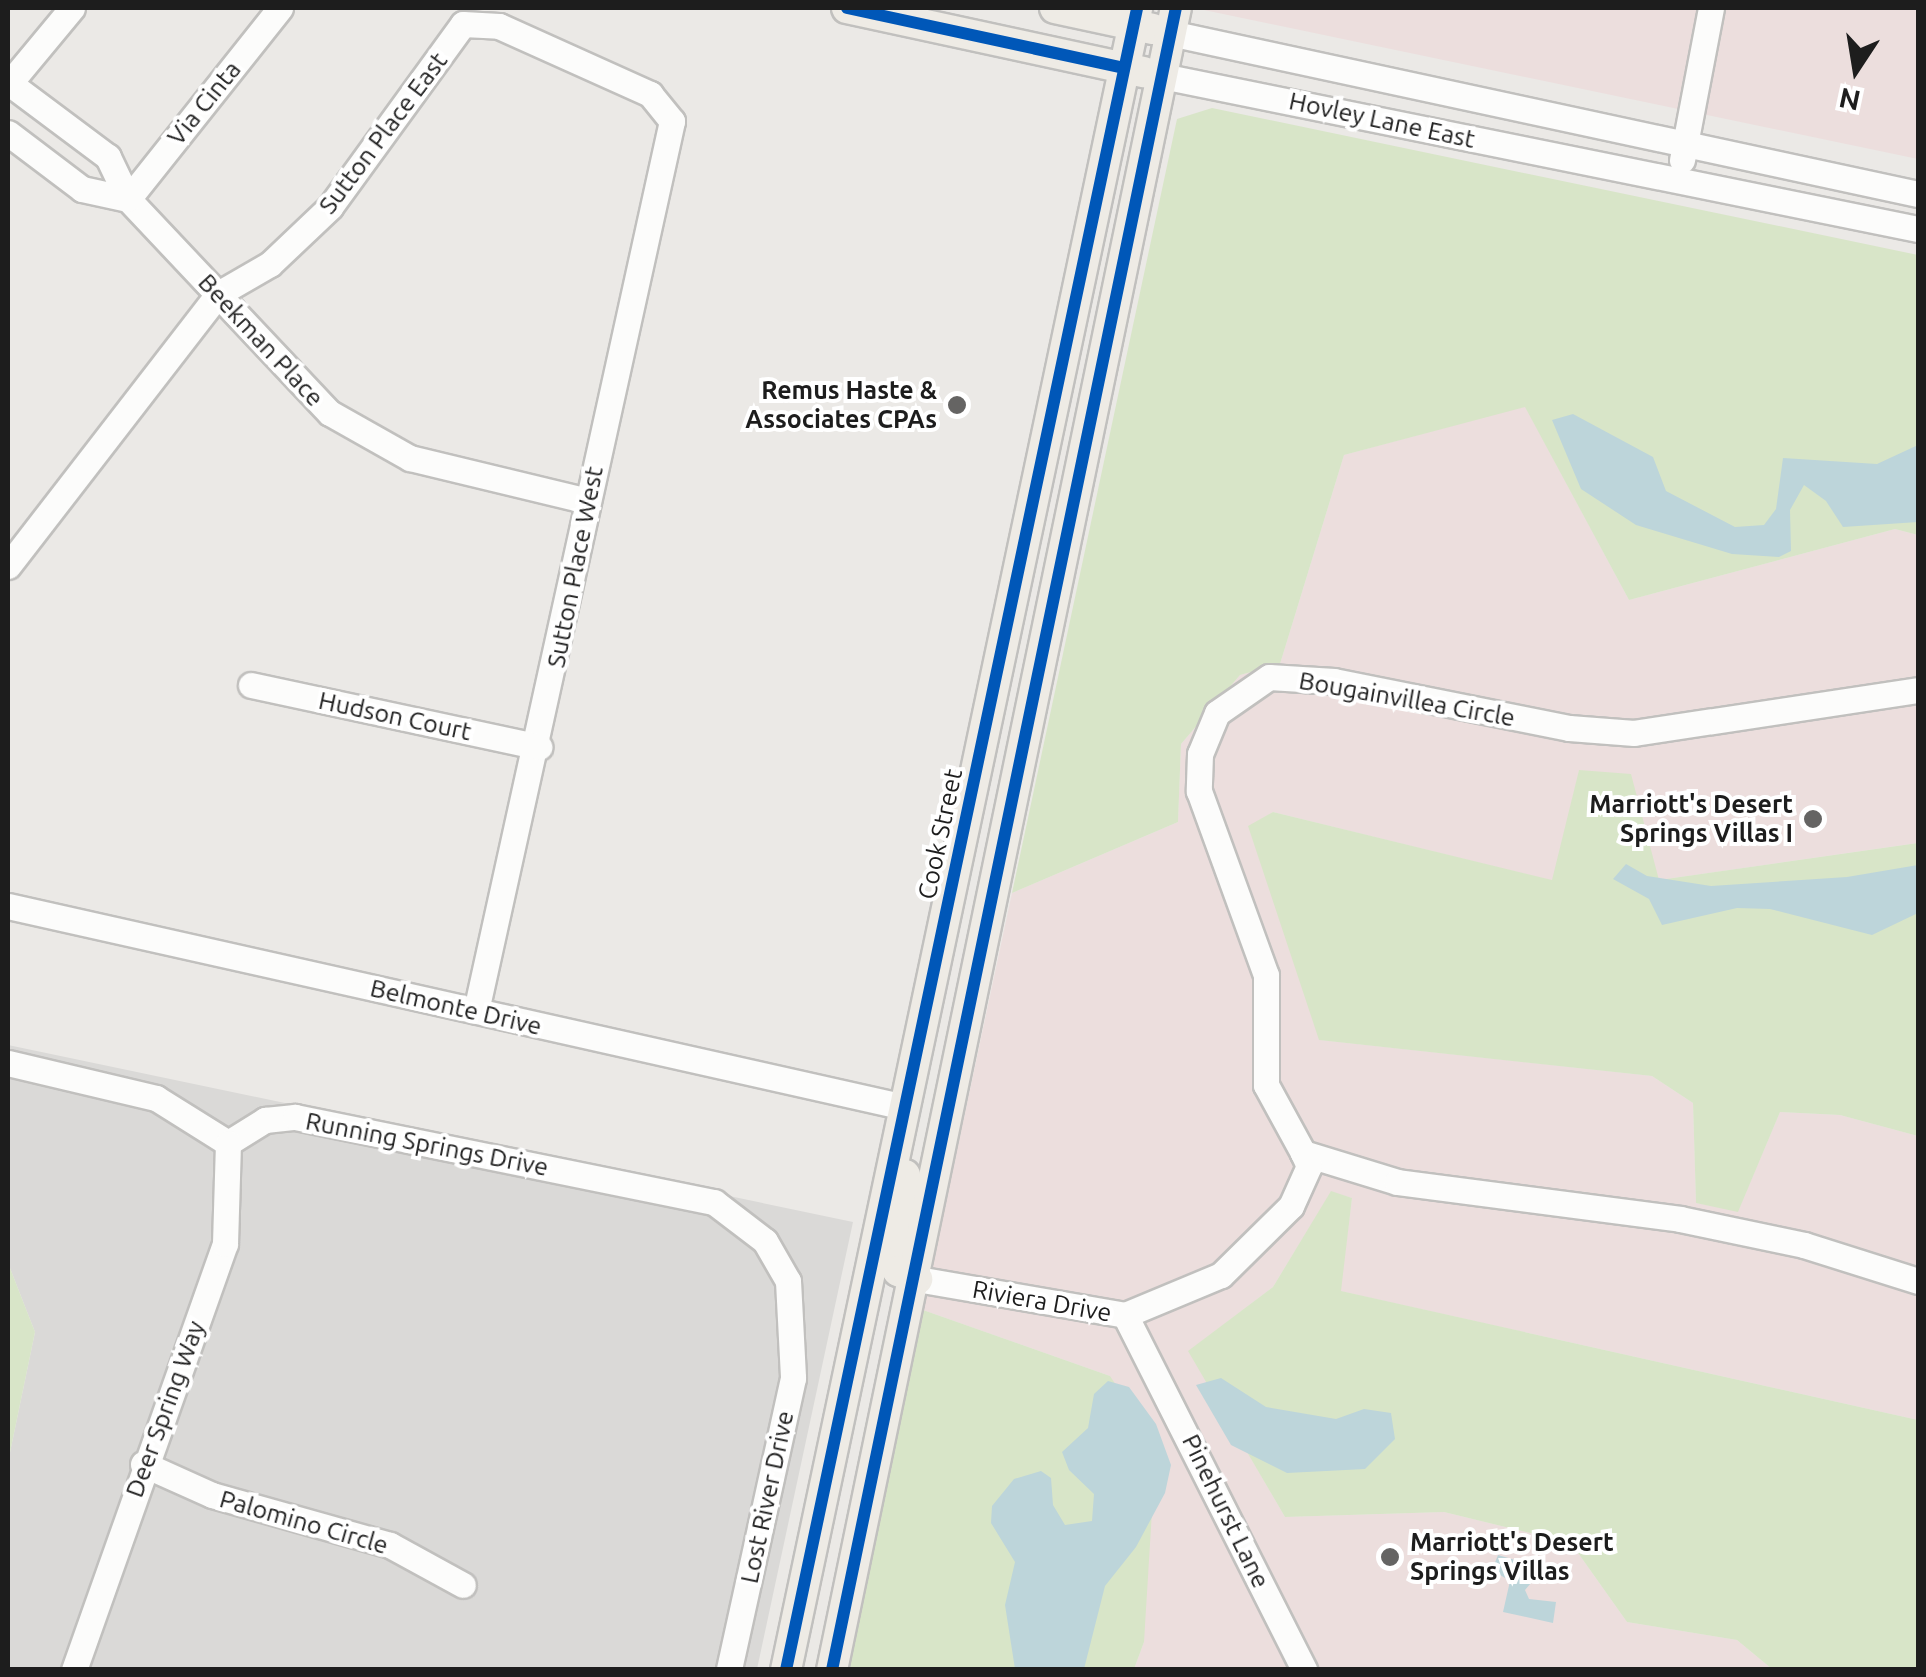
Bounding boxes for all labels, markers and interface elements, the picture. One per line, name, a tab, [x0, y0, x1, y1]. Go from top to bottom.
north arrow	[1806, 20, 1906, 120]
street label: Sutton Place East	[312, 46, 454, 220]
street label: Via Cinta	[161, 55, 247, 151]
text: N	[1836, 83, 1863, 117]
street label: Hovley Lane East	[1286, 86, 1478, 154]
street label: Beekman Place	[192, 268, 330, 412]
place label: Remus Haste & Associates CPAs	[745, 376, 937, 435]
marker: Remus Haste & Associates CPAs	[946, 394, 968, 416]
street label: Sutton Place West	[541, 464, 609, 670]
street label: Bougainvillea Circle	[1297, 665, 1517, 733]
street label: Hudson Court	[316, 685, 474, 747]
street label: Cook Street	[912, 766, 968, 902]
place label: Marriott's Desert Springs Villas I	[1589, 790, 1793, 849]
marker: Marriott's Desert Springs Villas I	[1802, 808, 1824, 830]
street label: Belmonte Drive	[367, 973, 545, 1041]
street label: Running Springs Drive	[303, 1106, 551, 1182]
street label: Riviera Drive	[970, 1274, 1114, 1328]
street label: Deer Spring Way	[119, 1317, 211, 1501]
street label: Lost River Drive	[734, 1408, 800, 1586]
street label: Pinehurst Lane	[1176, 1429, 1276, 1593]
street label: Palomino Circle	[216, 1484, 392, 1560]
place label: Marriott's Desert Springs Villas	[1410, 1528, 1614, 1587]
marker: Marriott's Desert Springs Villas	[1379, 1546, 1401, 1568]

